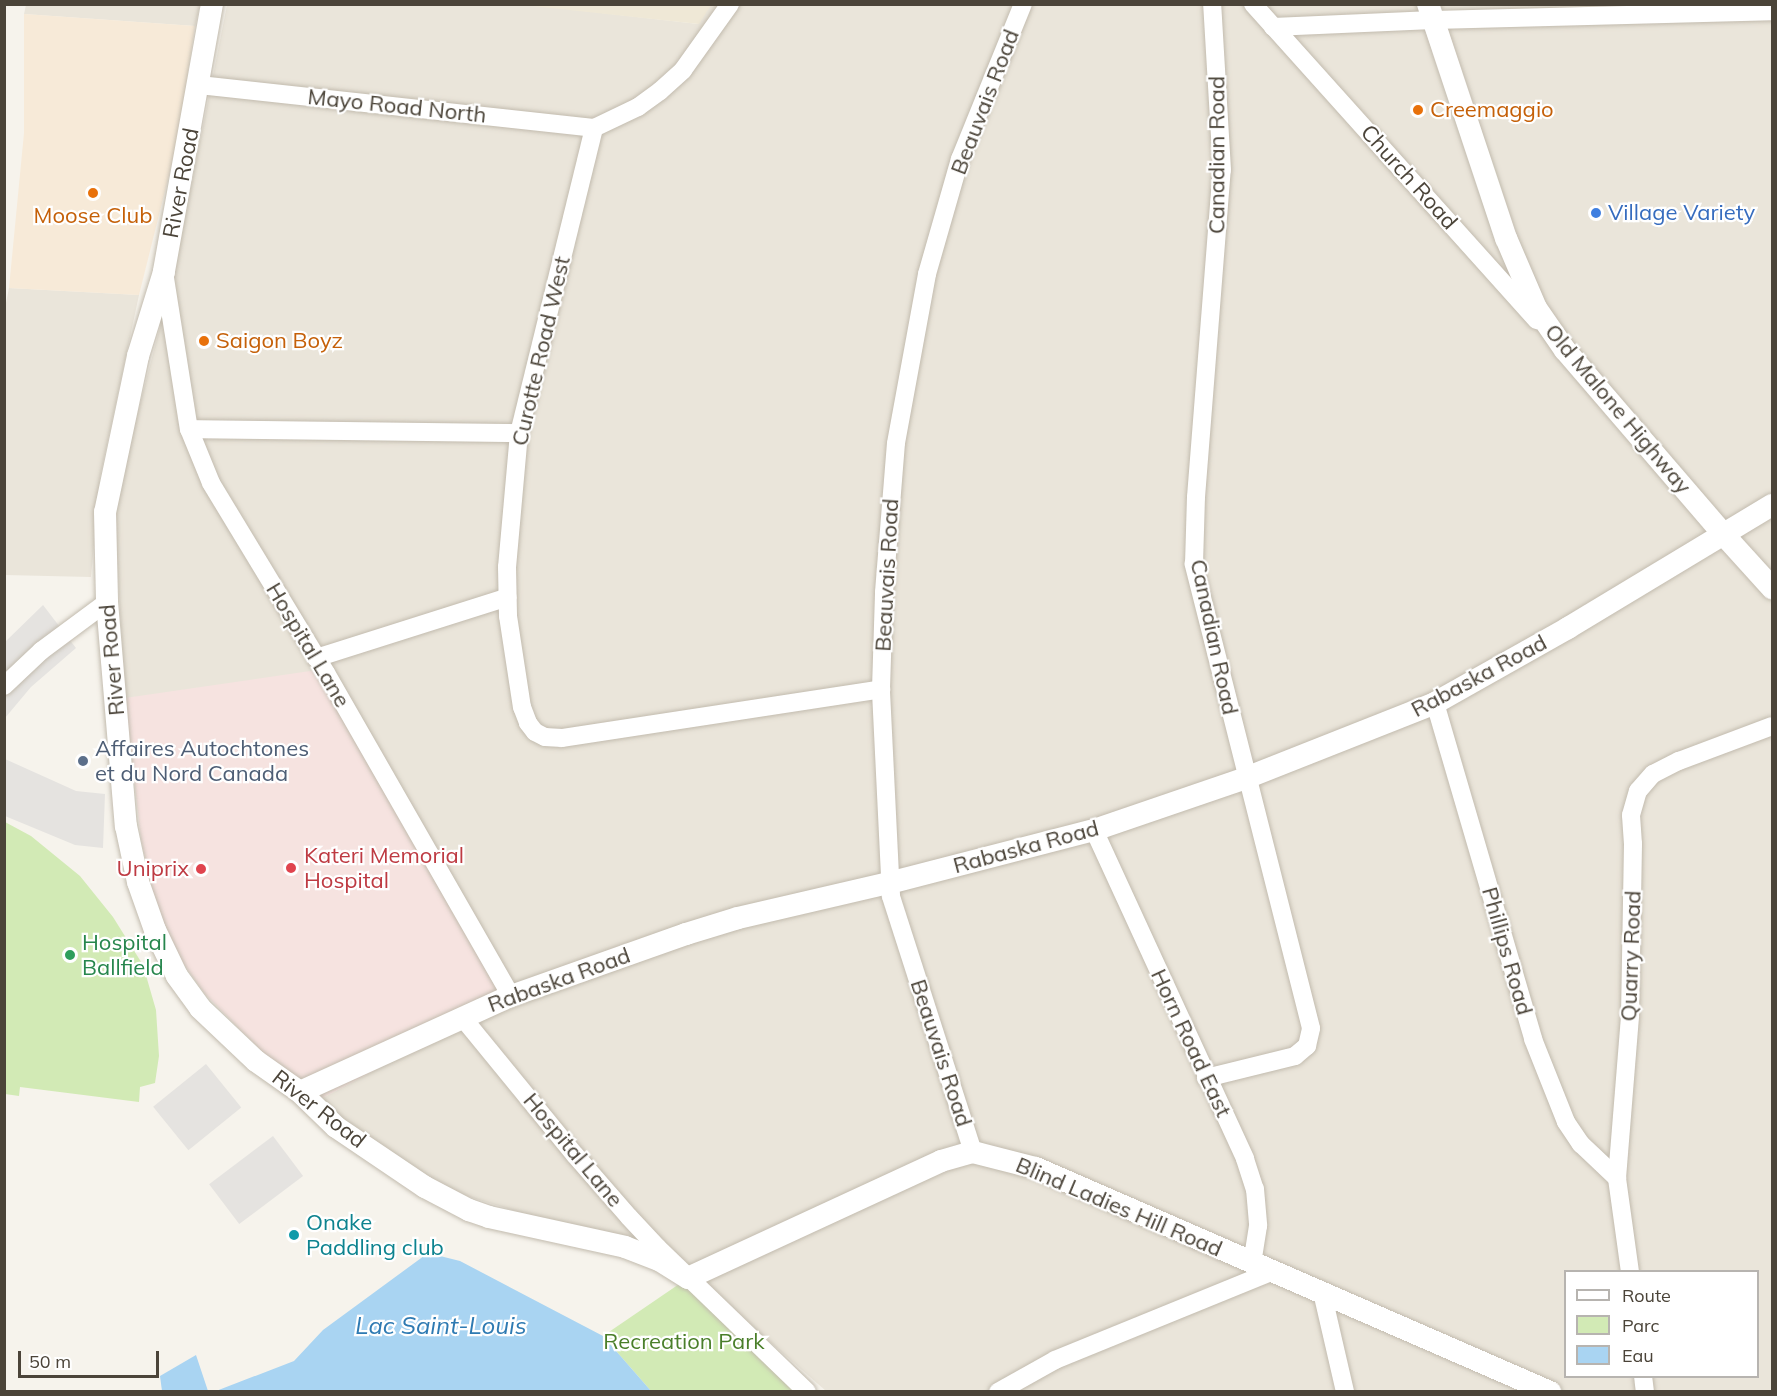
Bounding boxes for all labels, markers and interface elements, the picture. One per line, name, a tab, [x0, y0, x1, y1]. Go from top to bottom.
street label: Beauvais Road	[945, 26, 1025, 178]
street label: Canadian Road	[1204, 76, 1230, 234]
street label: Mayo Road North	[306, 83, 488, 129]
place label: Creemaggio	[1430, 97, 1554, 123]
marker: Creemaggio	[1411, 103, 1425, 117]
street label: Church Road	[1355, 119, 1463, 235]
street label: River Road	[157, 126, 205, 240]
marker: Moose Club	[86, 186, 100, 200]
place label: Village Variety	[1608, 200, 1755, 226]
place label: Moose Club	[34, 203, 152, 229]
marker: Village Variety	[1589, 206, 1603, 220]
street label: Curotte Road West	[506, 254, 576, 448]
street label: Old Malone Highway	[1539, 319, 1697, 499]
place label: Saigon Boyz	[216, 328, 343, 354]
marker: Saigon Boyz	[197, 334, 211, 348]
street label: Beauvais Road	[870, 498, 904, 652]
street label: Canadian Road	[1185, 557, 1243, 717]
street label: Hospital Lane	[260, 578, 356, 712]
street label: River Road	[94, 603, 130, 717]
street label: Rabaska Road	[1407, 629, 1551, 723]
place label: Affaires Autochtones et du Nord Canada	[95, 735, 309, 786]
marker: Affaires Autochtones et du Nord Canada	[76, 754, 90, 768]
street label: Rabaska Road	[950, 815, 1102, 879]
place label: Kateri Memorial Hospital	[304, 842, 464, 894]
place label: Uniprix	[117, 856, 189, 882]
marker: Kateri Memorial Hospital	[282, 859, 300, 877]
marker: Uniprix	[194, 862, 208, 876]
street label: Phillips Road	[1476, 884, 1538, 1018]
street label: Quarry Road	[1616, 890, 1646, 1022]
place label: Hospital Ballfield	[82, 929, 167, 980]
street label: Rabaska Road	[484, 942, 634, 1018]
marker: Hospital Ballfield	[63, 948, 77, 962]
street label: Horn Road East	[1145, 965, 1237, 1121]
street label: Beauvais Road	[905, 976, 977, 1130]
street label: River Road	[267, 1064, 371, 1154]
street label: Hospital Lane	[518, 1088, 628, 1212]
street label: Blind Ladies Hill Road	[1012, 1152, 1226, 1262]
place label: Onake Paddling club	[306, 1209, 444, 1260]
marker: Onake Paddling club	[287, 1228, 301, 1242]
legend	[1564, 1270, 1759, 1378]
text: Route	[1622, 1284, 1671, 1307]
water label: Lac Saint-Louis	[355, 1312, 527, 1340]
text: Parc	[1622, 1314, 1659, 1337]
park label: Recreation Park	[603, 1329, 765, 1355]
scale bar	[21, 1339, 162, 1377]
text: Eau	[1622, 1344, 1654, 1367]
text: 50 m	[29, 1350, 71, 1373]

